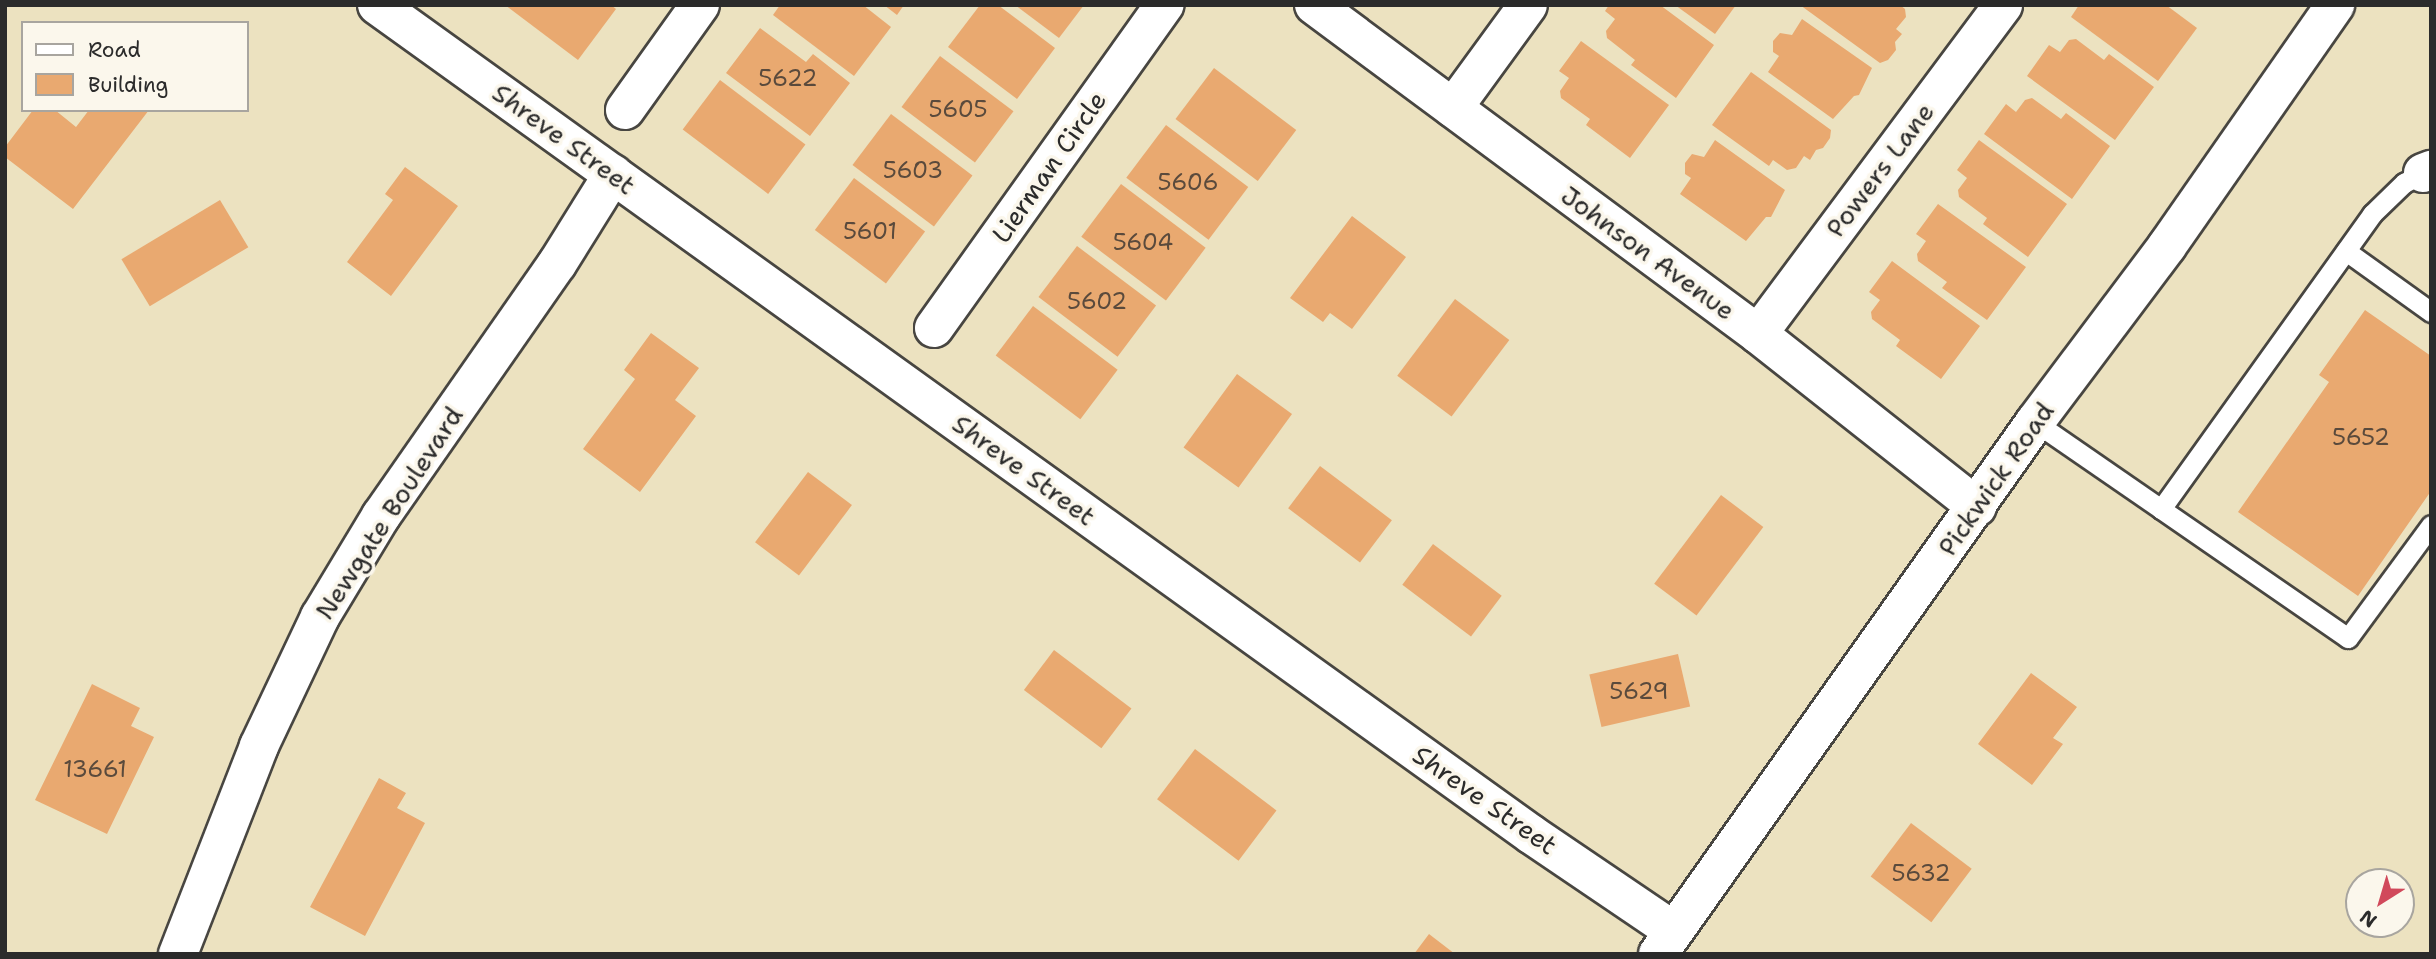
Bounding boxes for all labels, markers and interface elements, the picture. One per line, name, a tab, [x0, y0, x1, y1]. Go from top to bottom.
legend	[21, 21, 248, 112]
text: Road	[88, 36, 141, 64]
house number: 5622	[758, 64, 818, 92]
text: Building	[88, 71, 168, 99]
street label: Shreve Street	[487, 77, 641, 201]
street label: Lierman Circle	[985, 85, 1113, 249]
house number: 5605	[928, 95, 988, 123]
street label: Powers Lane	[1819, 97, 1941, 243]
house number: 5603	[883, 156, 943, 184]
house number: 5606	[1158, 168, 1218, 196]
street label: Johnson Avenue	[1555, 179, 1741, 327]
house number: 5601	[843, 217, 897, 245]
house number: 5604	[1113, 228, 1173, 256]
house number: 5602	[1067, 287, 1127, 315]
street label: Pickwick Road	[1932, 396, 2060, 562]
street label: Newgate Boulevard	[309, 401, 469, 625]
street label: Shreve Street	[947, 408, 1101, 532]
house number: 5652	[2332, 423, 2390, 451]
house number: 5629	[1609, 677, 1669, 705]
street label: Shreve Street	[1407, 739, 1563, 861]
house number: 13661	[63, 755, 127, 783]
house number: 5632	[1891, 859, 1951, 887]
north arrow	[2345, 868, 2415, 938]
text: N	[2355, 904, 2382, 933]

